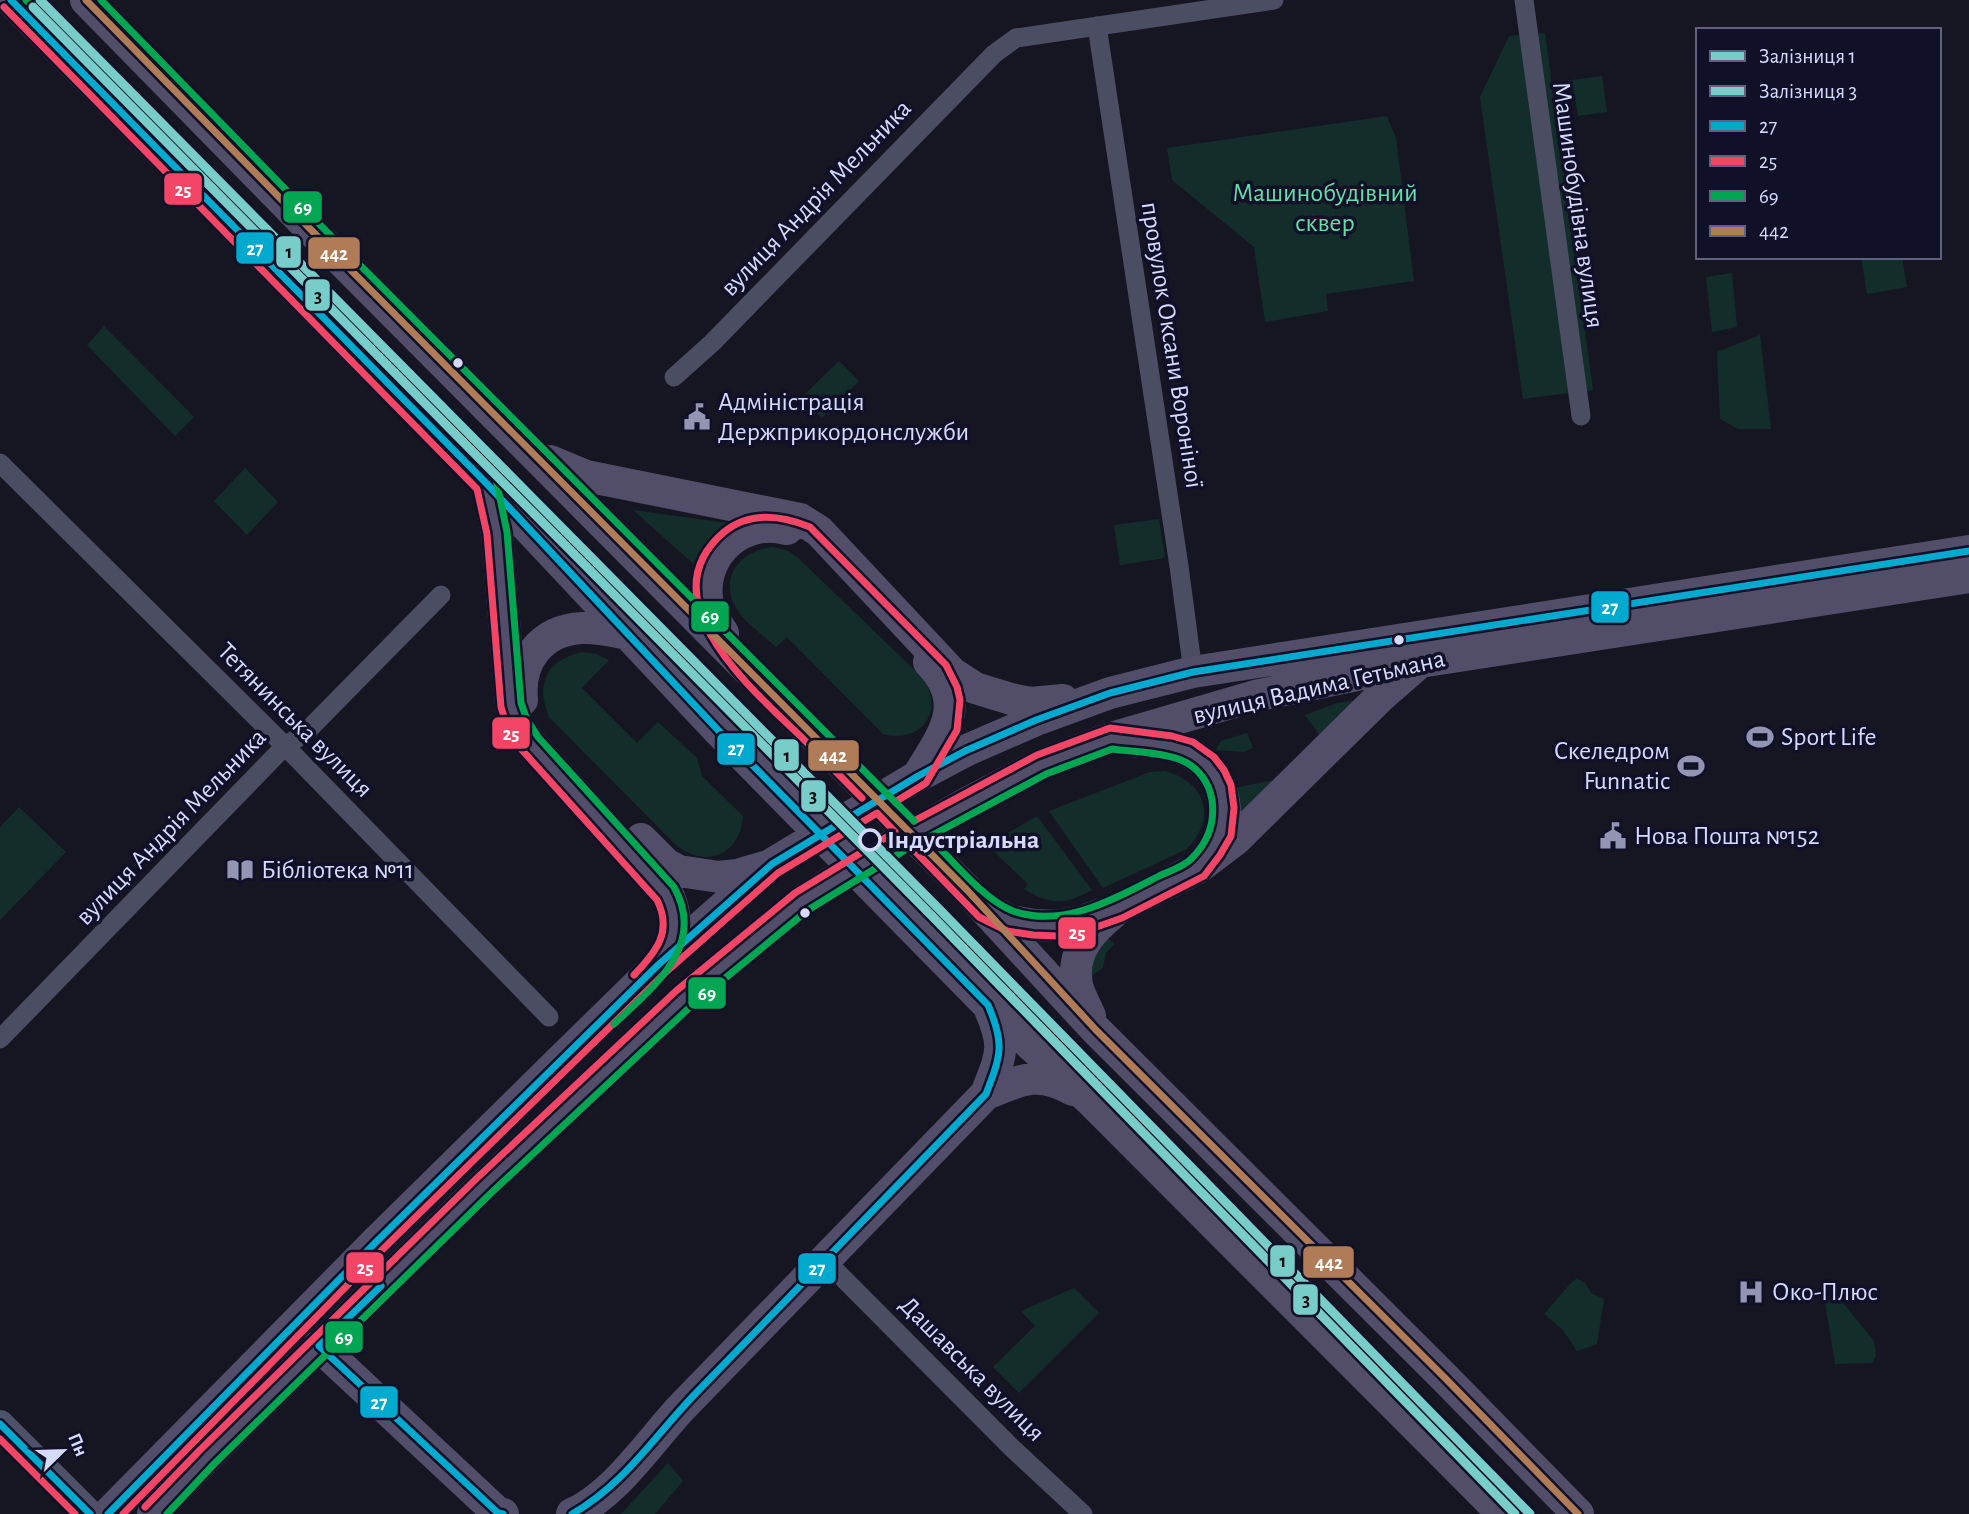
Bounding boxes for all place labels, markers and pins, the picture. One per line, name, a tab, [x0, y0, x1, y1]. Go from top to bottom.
unlabelled marker	[451, 356, 465, 370]
place label: Адміністрація Держприкордонслужби	[718, 389, 969, 445]
public building icon: Адміністрація Держприкордонслужби	[682, 402, 712, 432]
unlabelled marker	[1392, 633, 1406, 647]
sports icon: Sport Life	[1745, 722, 1775, 752]
place label: Sport Life	[1781, 724, 1877, 750]
place label: Скеледром Funnatic	[1554, 738, 1670, 794]
sports icon: Скеледром Funnatic	[1676, 751, 1706, 781]
public building icon: Нова Пошта №152	[1598, 821, 1628, 851]
place label: Нова Пошта №152	[1634, 823, 1820, 849]
place label: Індустріальна	[887, 827, 1039, 853]
marker: Індустріальна	[859, 829, 881, 851]
library icon: Бібліотека №11	[225, 855, 255, 885]
place label: Бібліотека №11	[261, 857, 414, 883]
unlabelled marker	[798, 906, 812, 920]
hospital icon: Око-Плюс	[1736, 1277, 1766, 1307]
place label: Око-Плюс	[1772, 1279, 1878, 1305]

